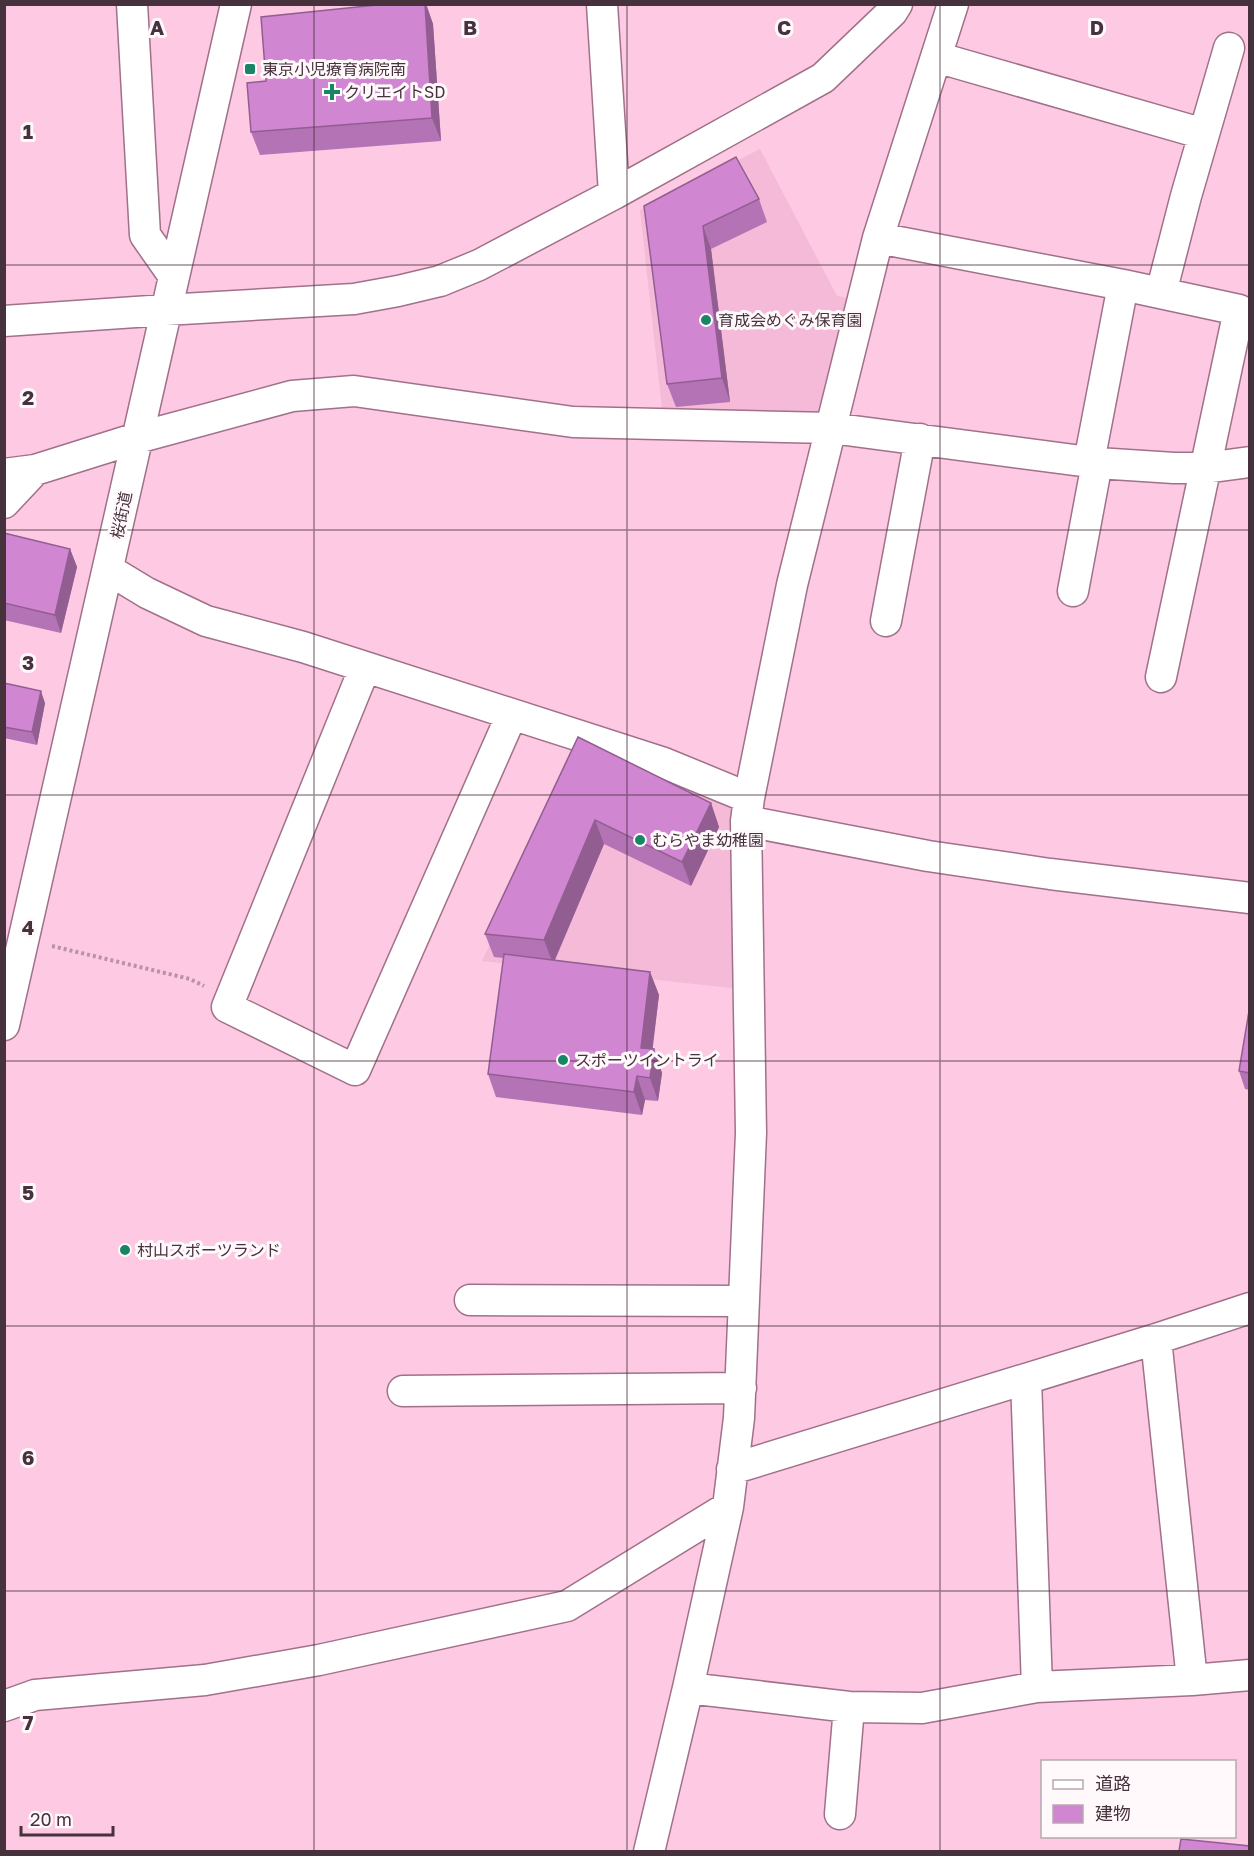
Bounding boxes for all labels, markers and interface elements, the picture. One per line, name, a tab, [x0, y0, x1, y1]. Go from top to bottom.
text: A	[150, 15, 164, 39]
text: B	[463, 15, 477, 39]
text: C	[777, 15, 791, 39]
text: D	[1090, 15, 1104, 39]
place label: 東京小児療育病院南	[262, 59, 406, 79]
marker: 東京小児療育病院南	[243, 62, 257, 76]
place label: クリエイトSD	[344, 82, 445, 102]
marker: クリエイトSD	[325, 85, 339, 99]
text: 1	[23, 119, 33, 143]
place label: 育成会めぐみ保育園	[718, 310, 862, 330]
marker: 育成会めぐみ保育園	[699, 313, 713, 327]
text: 2	[22, 385, 34, 409]
street label: 桜街道	[106, 489, 136, 541]
text: 3	[22, 650, 34, 674]
place label: むらやま幼稚園	[652, 830, 764, 850]
marker: むらやま幼稚園	[633, 833, 647, 847]
text: 4	[22, 915, 34, 939]
place label: スポーツイントライ	[575, 1050, 719, 1070]
marker: スポーツイントライ	[556, 1053, 570, 1067]
text: 5	[22, 1180, 34, 1204]
place label: 村山スポーツランド	[137, 1240, 281, 1260]
marker: 村山スポーツランド	[118, 1243, 132, 1257]
text: 6	[22, 1445, 34, 1469]
text: 7	[23, 1710, 34, 1734]
legend	[1041, 1760, 1236, 1838]
text: 道路	[1095, 1772, 1131, 1794]
scale bar	[21, 1799, 112, 1837]
text: 建物	[1095, 1802, 1131, 1824]
text: 20 m	[30, 1808, 72, 1830]

